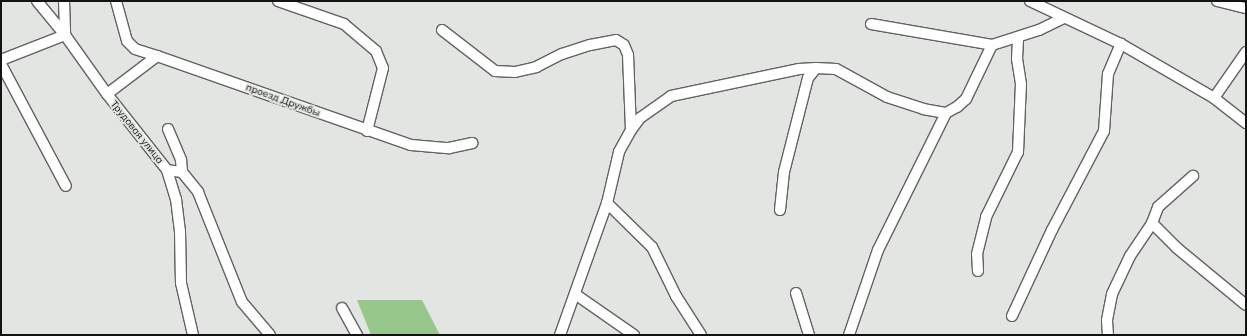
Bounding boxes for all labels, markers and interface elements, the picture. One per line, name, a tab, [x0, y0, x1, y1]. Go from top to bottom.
street label: проезд Дружбы	[244, 81, 322, 119]
street label: Трудовая улица	[108, 98, 166, 166]

